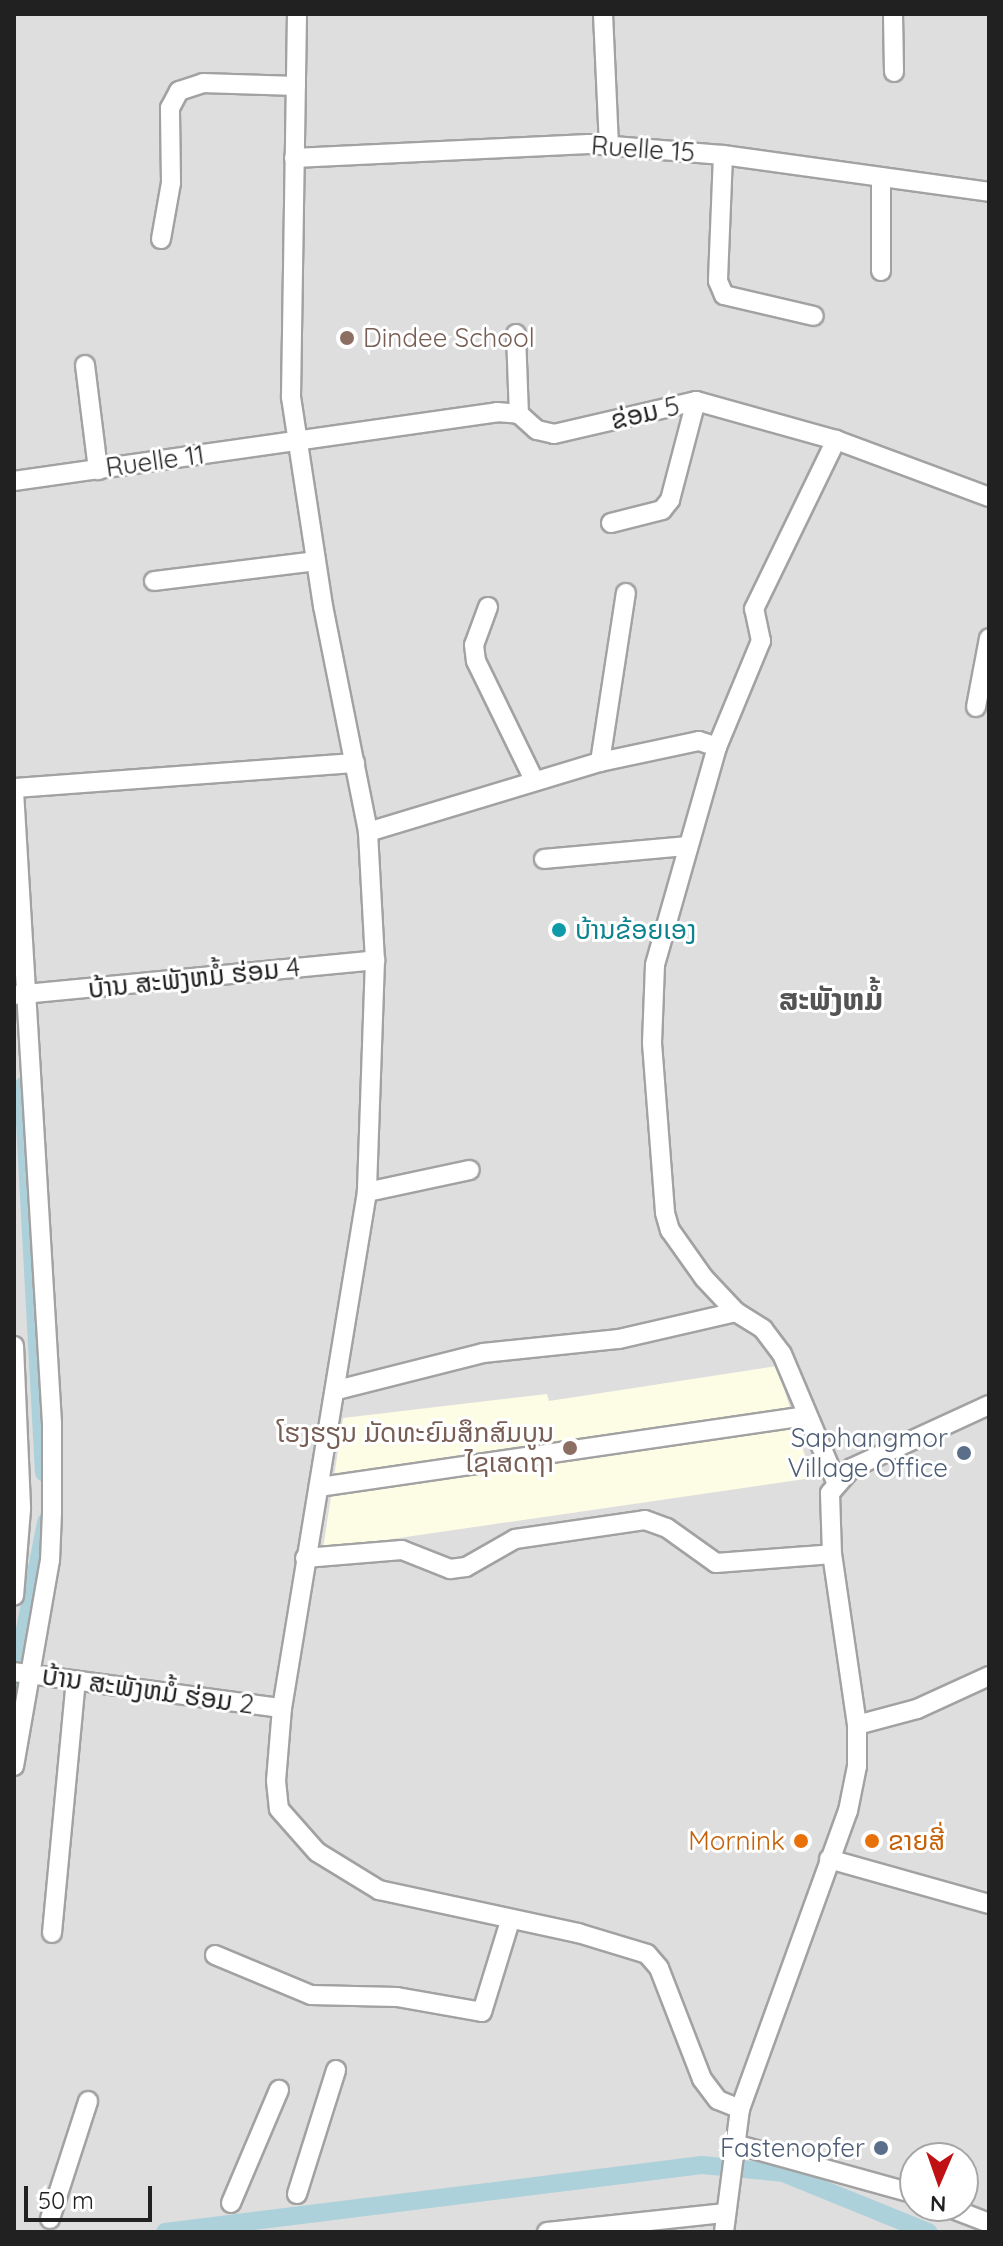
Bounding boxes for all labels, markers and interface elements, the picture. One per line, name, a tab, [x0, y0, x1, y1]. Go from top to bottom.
street label: Ruelle 15	[590, 130, 696, 168]
place label: Dindee School	[363, 322, 535, 354]
marker: Dindee School	[338, 329, 356, 347]
street label: ຂ່ອມ 5	[608, 390, 682, 436]
street label: Ruelle 11	[104, 439, 206, 483]
place label: ບ້ານຂ້ອຍເອງ	[575, 914, 696, 946]
marker: ບ້ານຂ້ອຍເອງ	[550, 921, 568, 939]
street label: ບ້ານ ສະພັງຫມໍ້ ຮ່ອມ 4	[86, 951, 302, 1005]
district label: ສະພັງຫມໍ້	[779, 981, 883, 1017]
place label: ໂຮງຮຽນ ມັດທະຍົມສຶກສົມບູນ ໄຊເສດຖາ	[277, 1417, 554, 1478]
place label: Saphangmor Village Office	[788, 1422, 948, 1484]
marker: ໂຮງຮຽນ ມັດທະຍົມສຶກສົມບູນ ໄຊເສດຖາ	[561, 1439, 579, 1457]
marker: Saphangmor Village Office	[955, 1444, 973, 1462]
street label: ບ້ານ ສະພັງຫມໍ້ ຮ່ອມ 2	[40, 1660, 256, 1720]
place label: Mornink	[688, 1825, 785, 1857]
place label: ຂາຍສີ່	[888, 1825, 945, 1857]
marker: Mornink	[792, 1832, 810, 1850]
marker: ຂາຍສີ່	[863, 1832, 881, 1850]
place label: Fastenopfer	[720, 2132, 865, 2164]
marker: Fastenopfer	[872, 2139, 890, 2157]
north arrow	[899, 2142, 979, 2222]
scale bar	[28, 2170, 156, 2220]
text: 50 m	[38, 2185, 94, 2215]
text: N	[930, 2190, 947, 2218]

